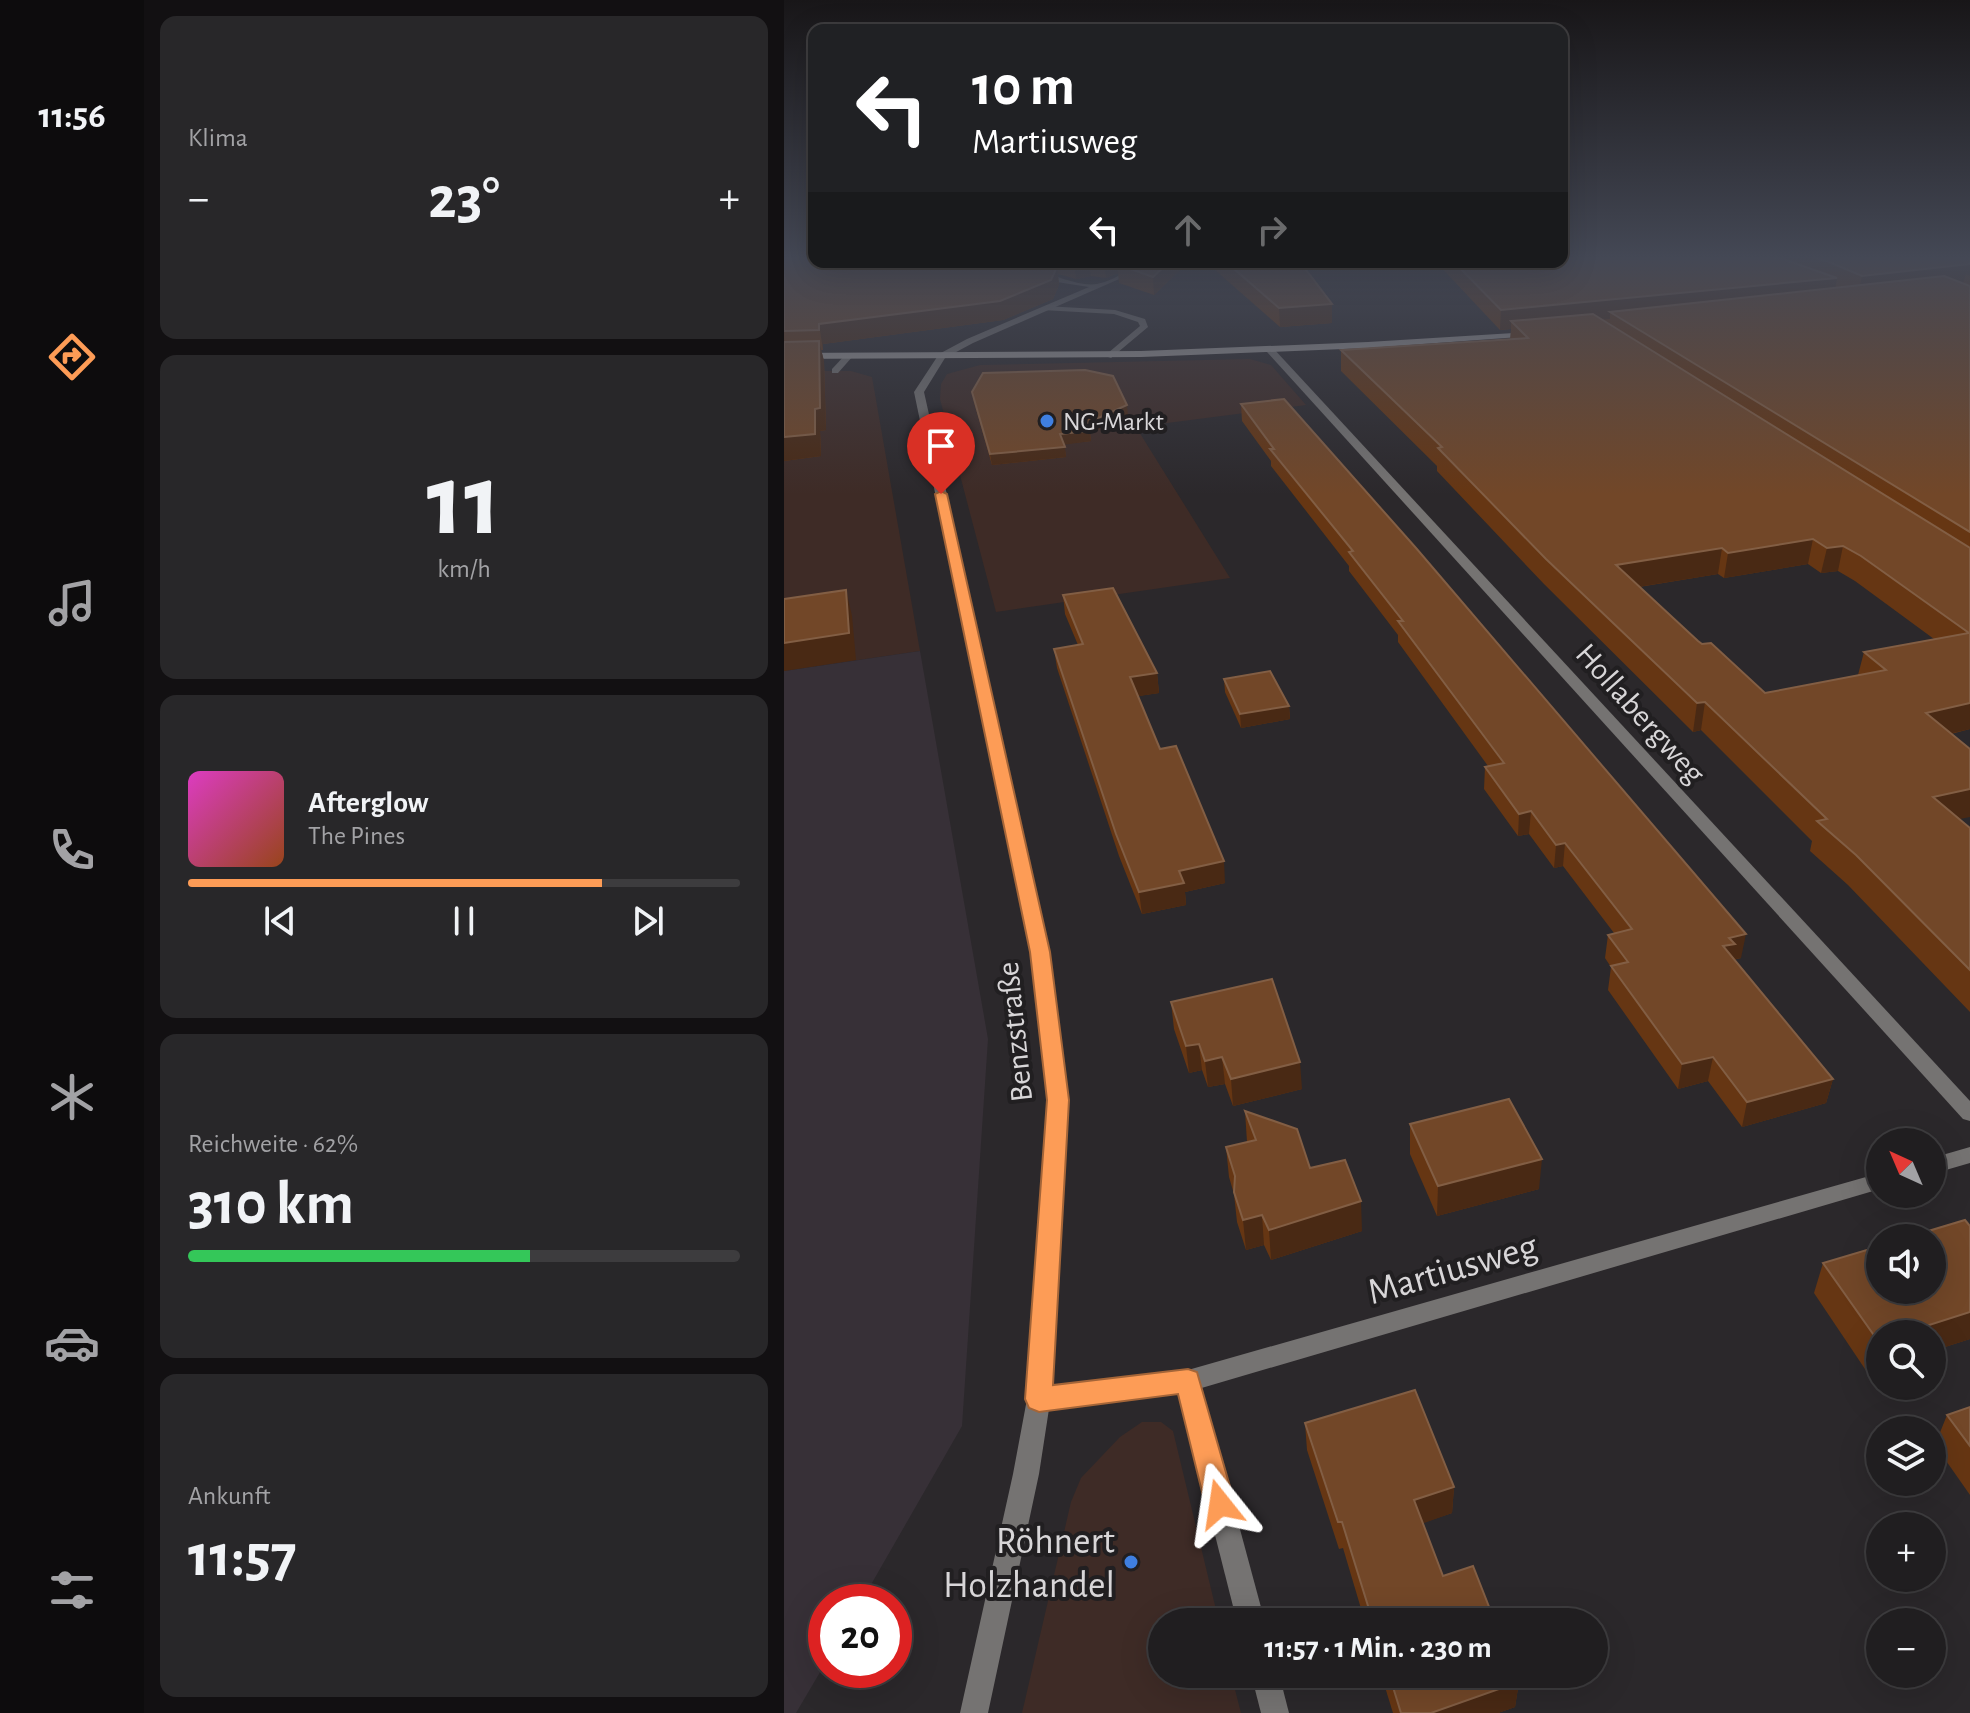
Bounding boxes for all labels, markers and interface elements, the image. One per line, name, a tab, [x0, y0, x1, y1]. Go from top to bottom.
icon: left	[840, 56, 944, 160]
text: 10 m	[972, 59, 1075, 115]
text: 11:56	[38, 98, 106, 134]
text: Martiusweg	[972, 124, 1137, 160]
text: Klima	[188, 125, 248, 151]
text: 23°	[428, 169, 500, 229]
text: −	[188, 177, 209, 221]
text: +	[719, 177, 740, 221]
icon: left	[1082, 208, 1126, 252]
icon: ahead	[1166, 208, 1210, 252]
icon: right	[1250, 208, 1294, 252]
icon: directions	[44, 329, 100, 385]
place label: NG-Markt	[1063, 409, 1164, 435]
pin	[907, 412, 975, 494]
marker: NG-Markt	[1038, 412, 1056, 430]
icon: arrive	[919, 424, 963, 468]
text: 11	[427, 450, 501, 554]
text: km/h	[437, 556, 491, 582]
icon: music	[44, 575, 100, 631]
street label: Hollabergweg	[1570, 638, 1711, 790]
text: Afterglow	[308, 788, 429, 818]
icon: phone	[44, 822, 100, 878]
text: The Pines	[308, 823, 405, 849]
icon: previous	[258, 899, 302, 943]
icon: pause	[442, 899, 486, 943]
icon: next	[626, 899, 670, 943]
street label: Benzstraße	[992, 960, 1038, 1104]
icon: climate	[44, 1069, 100, 1125]
north arrow	[1866, 1128, 1946, 1208]
map controls	[1866, 1128, 1946, 1688]
text: Reichweite · 62%	[188, 1131, 358, 1157]
text: 310 km	[188, 1175, 354, 1235]
button: sound	[1866, 1224, 1946, 1304]
street label: Martiusweg	[1363, 1227, 1542, 1312]
icon: car	[44, 1315, 100, 1371]
button: search	[1866, 1320, 1946, 1400]
button: layers	[1866, 1416, 1946, 1496]
position arrow	[1178, 1462, 1262, 1546]
text: Ankunft	[188, 1483, 271, 1509]
button: +	[1866, 1512, 1946, 1592]
place label: Röhnert Holzhandel	[943, 1523, 1115, 1605]
text: 11:57	[188, 1527, 297, 1587]
marker: Röhnert Holzhandel	[1122, 1553, 1140, 1571]
icon: filters	[44, 1562, 100, 1618]
speed limit sign: 20	[808, 1584, 912, 1688]
button: −	[1866, 1608, 1946, 1688]
text: 11:57 · 1 Min. · 230 m	[1264, 1633, 1492, 1663]

